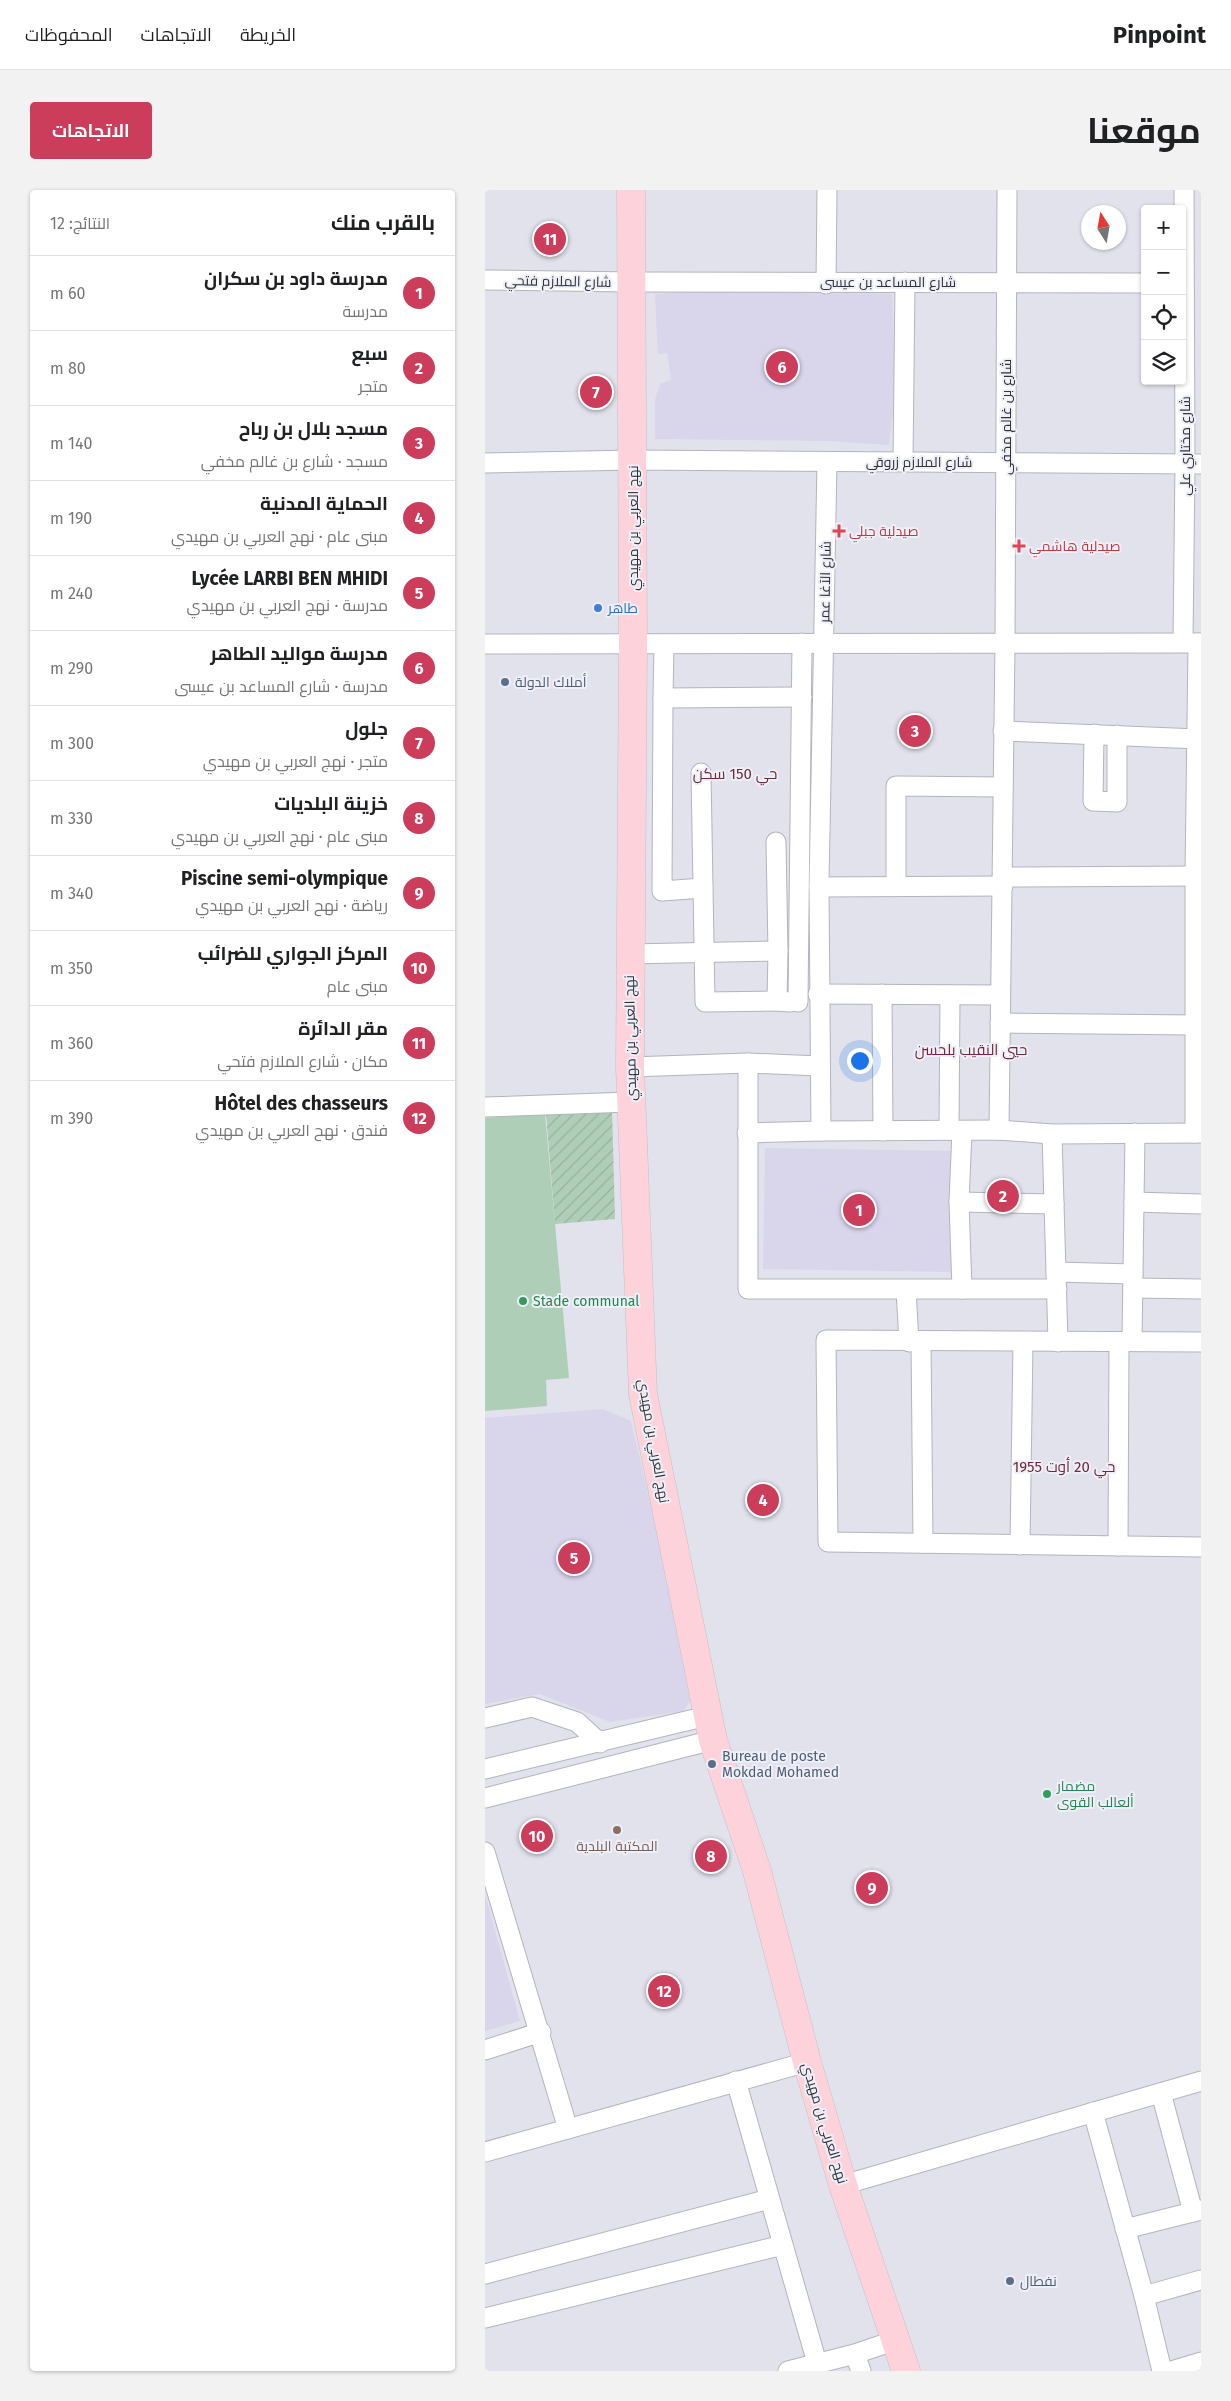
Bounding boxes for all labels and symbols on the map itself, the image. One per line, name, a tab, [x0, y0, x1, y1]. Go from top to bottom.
north arrow	[1081, 205, 1126, 250]
pin: 11	[534, 220, 566, 258]
street label: شارع الملازم فتحي	[504, 272, 612, 294]
street label: شارع المساعد بن عيسى	[820, 274, 956, 291]
pin: 6	[766, 348, 798, 386]
street label: شارع بن غالم مخفي	[998, 359, 1018, 475]
pin: 7	[580, 373, 612, 411]
street label: شارع مختاري علي	[1177, 396, 1197, 496]
street label: شارع الملازم زروقي	[866, 454, 972, 474]
street label: نهج العربي بن مهيدي	[625, 465, 645, 591]
place label: صيدلية جبلي	[849, 523, 918, 543]
marker: صيدلية جبلي	[833, 525, 845, 537]
place label: صيدلية هاشمي	[1029, 538, 1121, 558]
marker: صيدلية هاشمي	[1013, 540, 1025, 552]
street label: شارع الآغا عمر	[816, 541, 835, 624]
place label: طاهر	[607, 600, 638, 617]
marker: طاهر	[592, 602, 604, 614]
place label: أملاك الدولة	[515, 673, 587, 691]
marker: أملاك الدولة	[499, 676, 511, 688]
pin: 3	[899, 712, 931, 750]
district label: حي 150 سكن	[693, 765, 777, 786]
street label: نهج العربي بن مهيدي	[621, 975, 643, 1101]
district label: حيي النقيب بلحسن	[915, 1041, 1027, 1060]
your location	[847, 1048, 873, 1074]
pin: 2	[987, 1177, 1019, 1215]
pin: 1	[843, 1191, 875, 1229]
place label: Stade communal	[533, 1293, 639, 1310]
marker: Stade communal	[517, 1295, 529, 1307]
street label: نهج العربي بن مهيدي	[631, 1378, 673, 1505]
district label: حي 20 أوت 1955	[1013, 1457, 1115, 1479]
pin: 4	[747, 1481, 779, 1519]
pin: 5	[558, 1539, 590, 1577]
place label: Bureau de poste Mokdad Mohamed	[722, 1748, 839, 1781]
marker: Bureau de poste Mokdad Mohamed	[706, 1758, 718, 1770]
place label: مضمار ألعالب القوى	[1056, 1778, 1134, 1811]
marker: مضمار ألعالب القوى	[1041, 1788, 1053, 1800]
pin: 10	[521, 1817, 553, 1855]
marker: المكتبة البلدية	[611, 1824, 623, 1836]
pin: 8	[695, 1837, 727, 1875]
place label: المكتبة البلدية	[576, 1838, 658, 1855]
pin: 9	[856, 1869, 888, 1907]
pin: 12	[648, 1972, 680, 2010]
street label: نهح العربي بن مهيدي	[795, 2061, 851, 2187]
place label: نفطال	[1020, 2273, 1057, 2290]
marker: نفطال	[1004, 2275, 1016, 2287]

